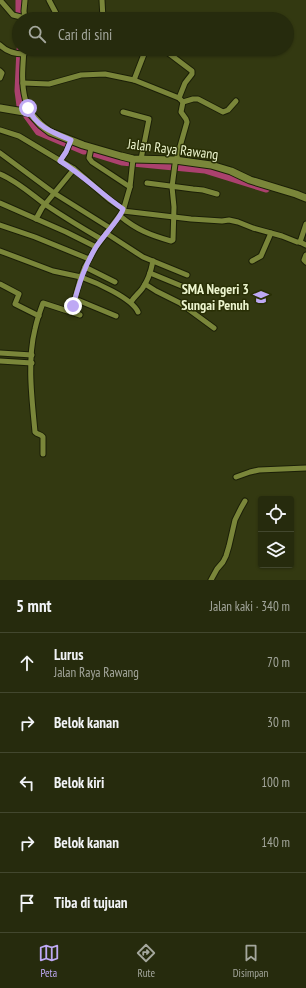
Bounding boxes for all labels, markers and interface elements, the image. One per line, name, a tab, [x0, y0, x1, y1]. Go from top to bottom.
search box	[12, 12, 294, 56]
icon: search	[26, 23, 48, 45]
text: Cari di sini	[58, 25, 112, 44]
route start	[19, 99, 37, 117]
street label: Jalan Raya Rawang	[126, 134, 219, 164]
place label: SMA Negeri 3 Sungai Penuh	[181, 280, 249, 314]
school or university icon: SMA Negeri 3 Sungai Penuh	[252, 288, 270, 306]
route end	[64, 297, 82, 315]
map controls	[258, 496, 294, 568]
button: locate	[258, 496, 294, 532]
button: layers	[258, 532, 294, 568]
text: 5 mnt	[16, 595, 51, 617]
text: Jalan kaki · 340 m	[210, 598, 290, 615]
text: Lurus	[54, 645, 83, 664]
icon: ahead	[16, 652, 38, 674]
text: 70 m	[267, 654, 290, 671]
text: Jalan Raya Rawang	[54, 664, 139, 681]
icon: right	[16, 712, 38, 734]
text: Belok kanan	[54, 713, 119, 732]
text: 30 m	[267, 714, 290, 731]
icon: left	[16, 772, 38, 794]
text: Belok kiri	[54, 773, 104, 792]
text: 100 m	[261, 774, 290, 791]
icon: right	[16, 832, 38, 854]
text: Belok kanan	[54, 833, 119, 852]
text: 140 m	[261, 834, 290, 851]
icon: arrive	[16, 892, 38, 914]
text: Tiba di tujuan	[54, 893, 128, 912]
tab: Peta	[38, 942, 60, 980]
tab: Rute	[135, 942, 157, 980]
tab: Disimpan	[233, 942, 268, 980]

